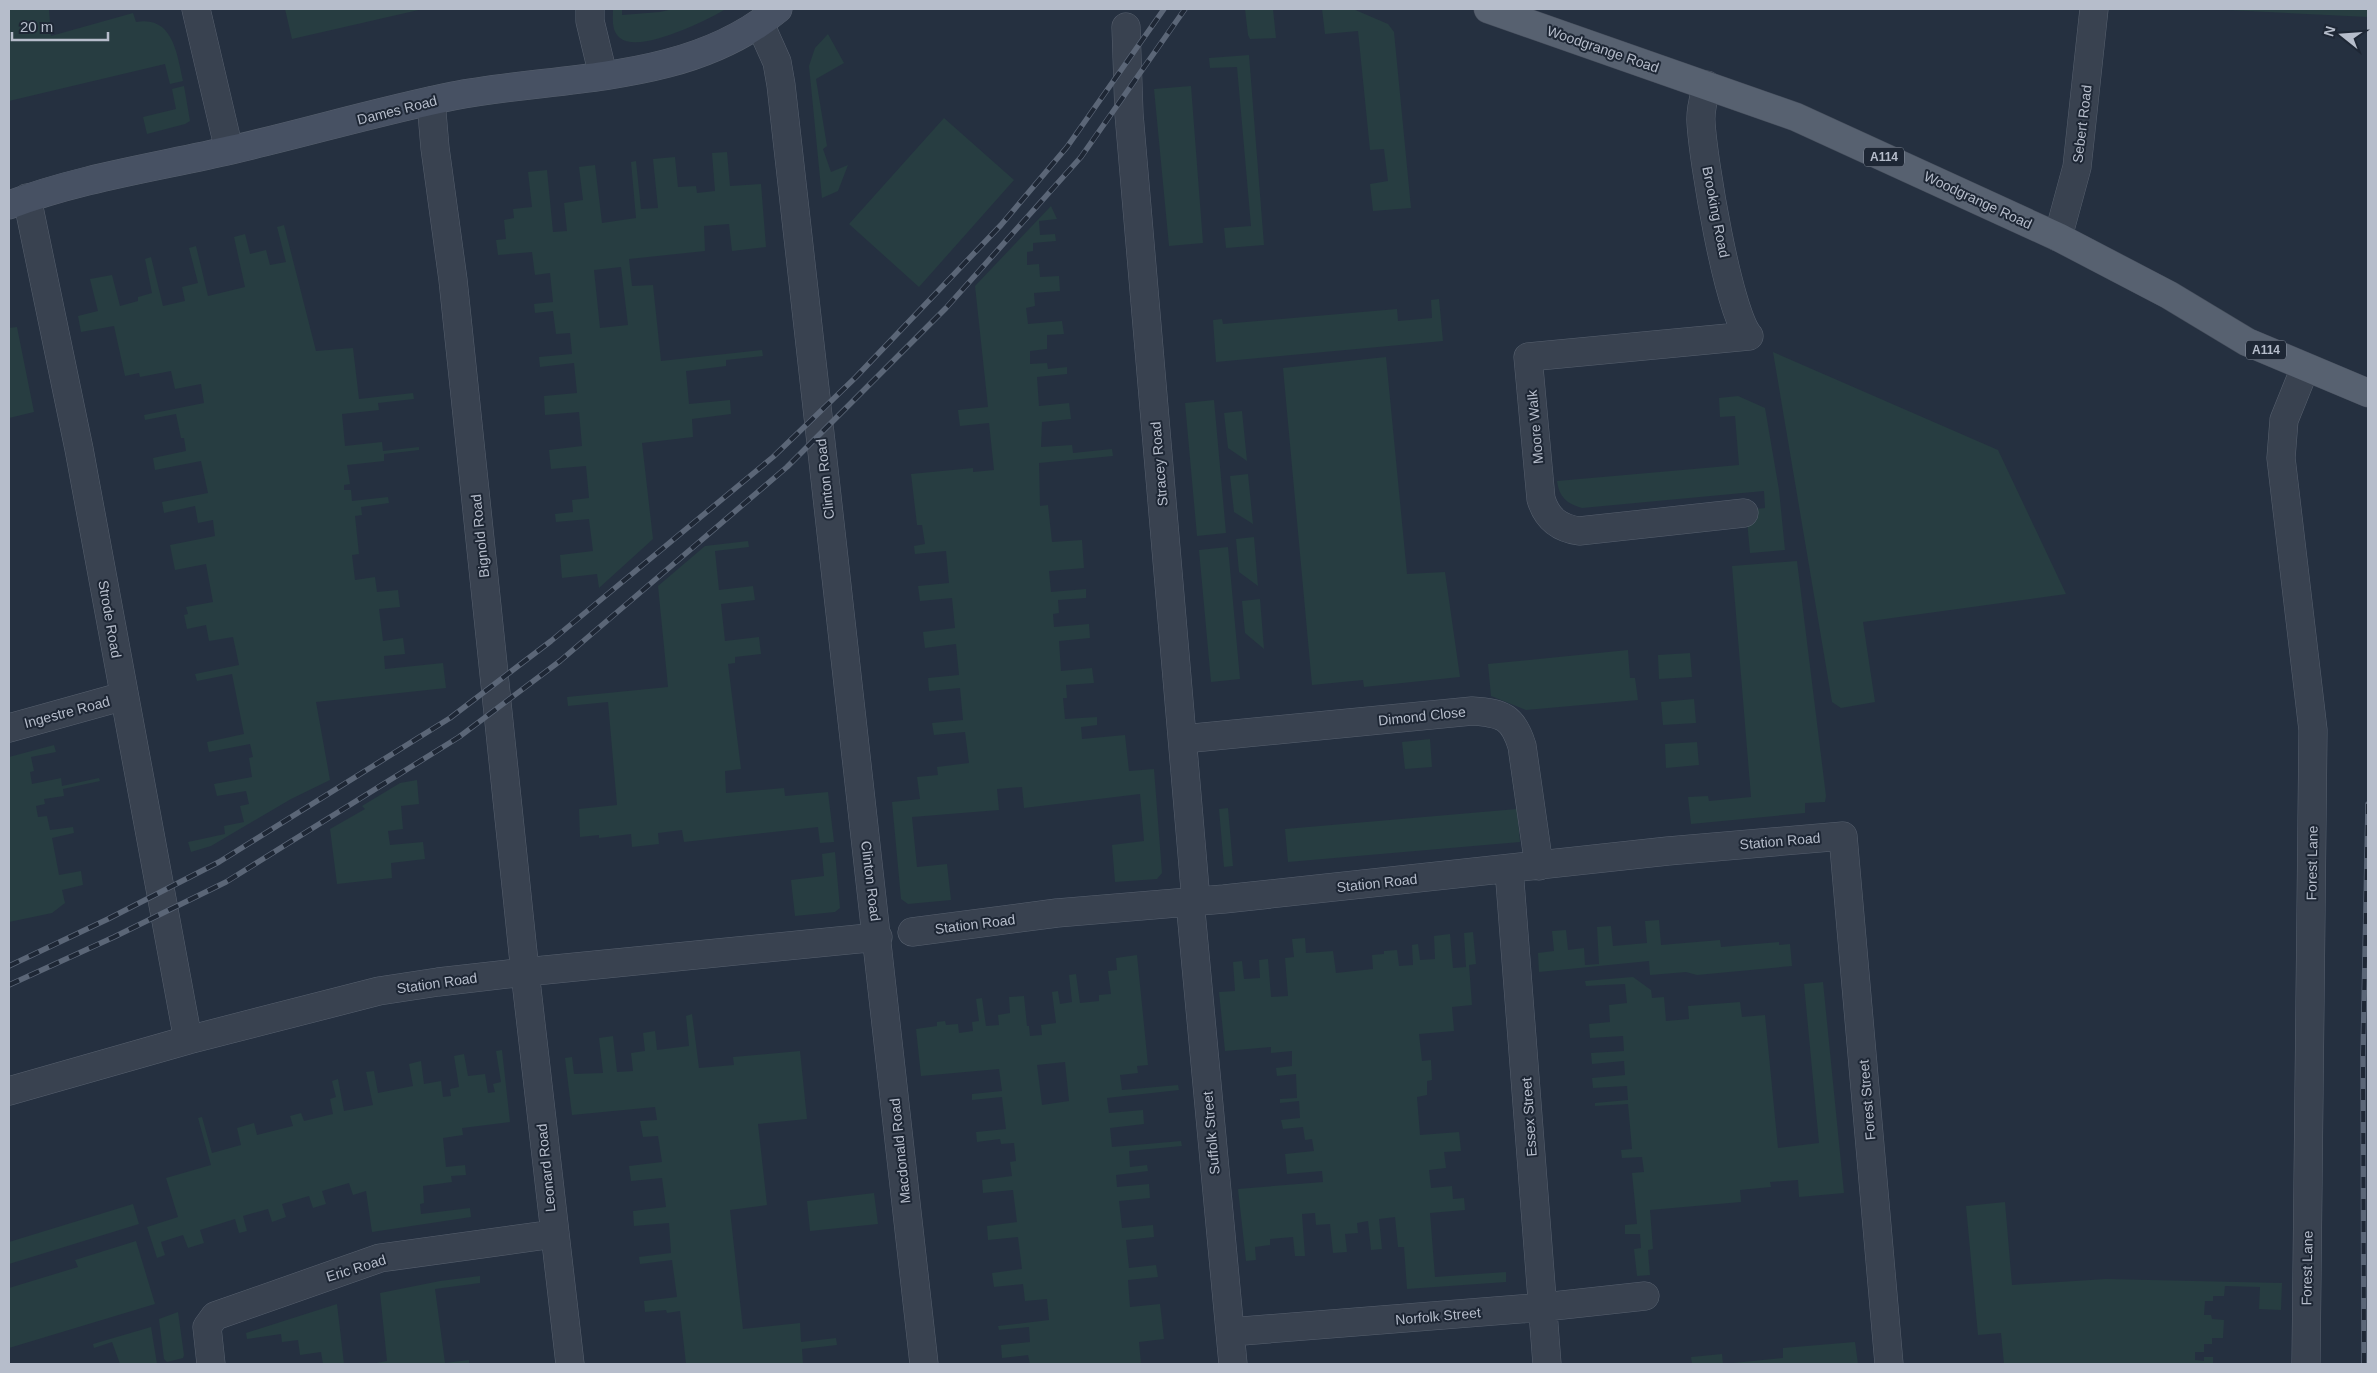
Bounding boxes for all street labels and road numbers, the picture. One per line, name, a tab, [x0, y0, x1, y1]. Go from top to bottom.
street label: Woodgrange Road	[1545, 22, 1661, 76]
street label: Sebert Road	[2069, 84, 2095, 164]
street label: Dames Road	[355, 92, 439, 128]
road number: A114	[1864, 148, 1904, 166]
street label: Brooking Road	[1699, 165, 1733, 259]
street label: Woodgrange Road	[1921, 168, 2035, 232]
road number: A114	[2246, 340, 2286, 360]
street label: Moore Walk	[1524, 388, 1546, 465]
street label: Stracey Road	[1147, 421, 1171, 507]
street label: Clinton Road	[813, 438, 837, 520]
street label: Bignold Road	[468, 493, 492, 579]
street label: Strode Road	[95, 579, 125, 659]
street label: Ingestre Road	[22, 693, 112, 731]
street label: Dimond Close	[1377, 703, 1467, 729]
street label: Forest Lane	[2303, 825, 2321, 900]
street label: Station Road	[1739, 830, 1821, 852]
street label: Clinton Road	[858, 840, 884, 922]
street label: Station Road	[1336, 871, 1418, 895]
street label: Station Road	[934, 911, 1016, 937]
street label: Station Road	[396, 969, 478, 997]
street label: Forest Street	[1855, 1059, 1878, 1141]
street label: Essex Street	[1518, 1077, 1540, 1157]
street label: Suffolk Street	[1199, 1090, 1223, 1175]
street label: Macdonald Road	[887, 1098, 913, 1204]
street label: Leonard Road	[533, 1123, 559, 1213]
street label: Forest Lane	[2298, 1230, 2316, 1305]
street label: Eric Road	[324, 1251, 388, 1285]
street label: Norfolk Street	[1395, 1304, 1481, 1328]

